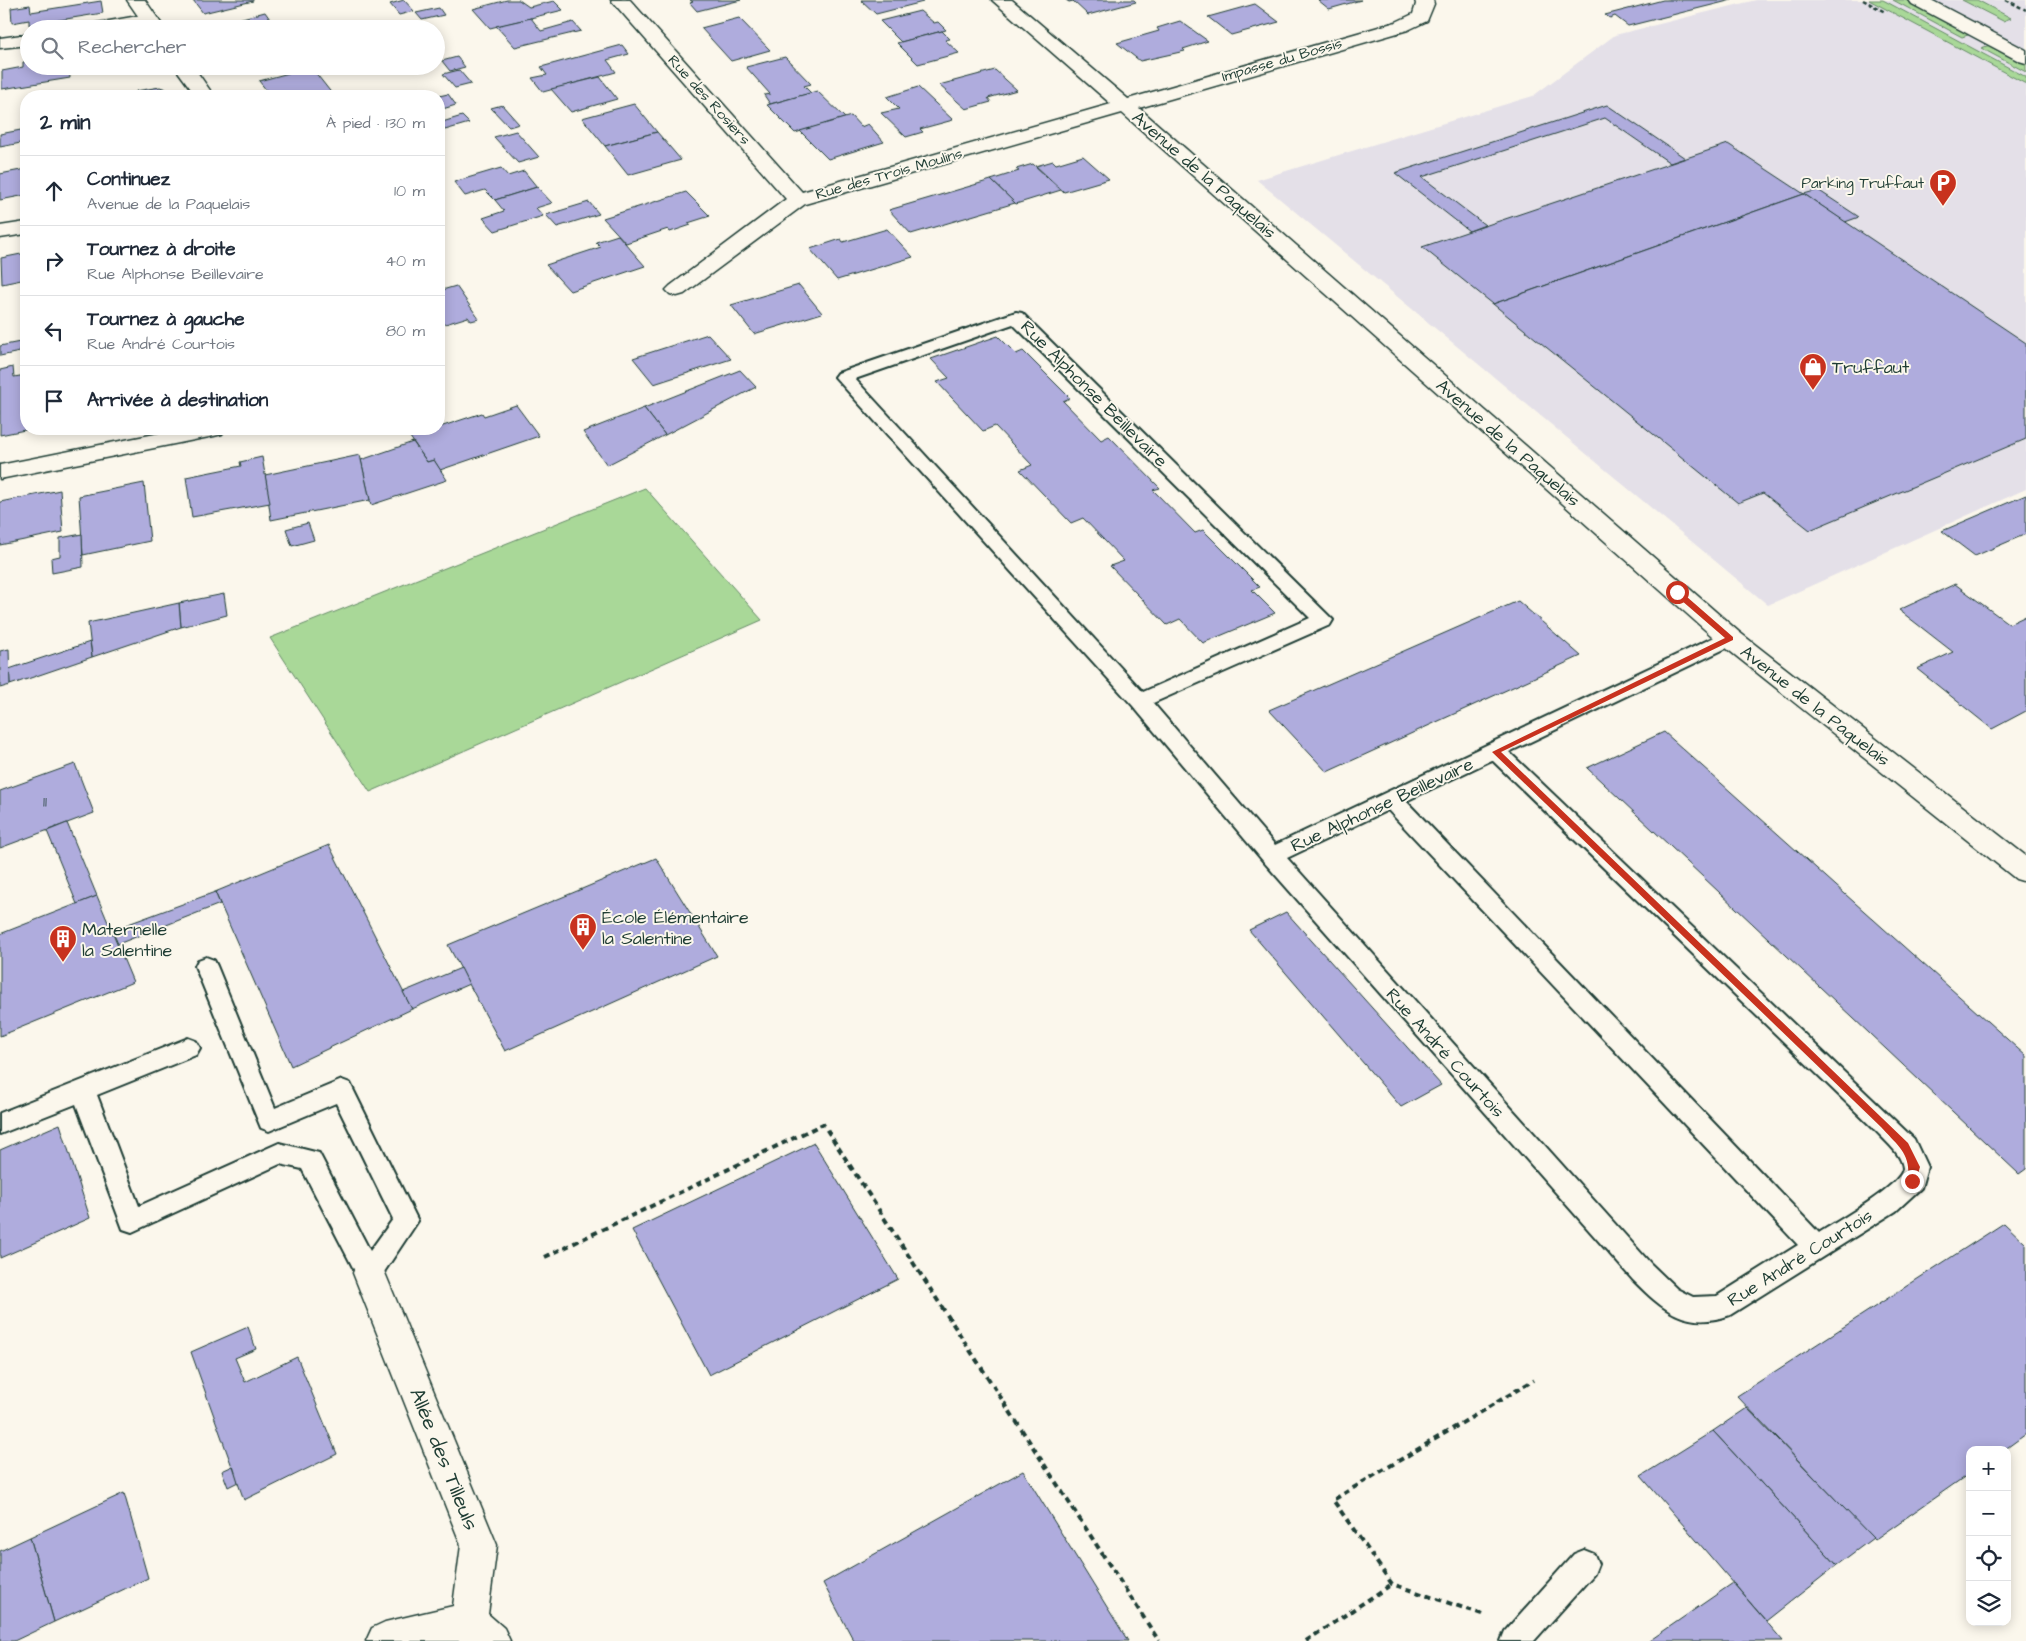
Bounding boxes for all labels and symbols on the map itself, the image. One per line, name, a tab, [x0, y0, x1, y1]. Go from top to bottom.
street label: Impasse du Bossis	[1219, 33, 1345, 87]
street label: Rue des Rosiers	[663, 50, 755, 150]
street label: Avenue de la Paquelais	[1127, 105, 1281, 245]
street label: Rue des Trois Moulins	[813, 143, 965, 205]
parking icon: Parking Truffaut	[1928, 168, 1958, 207]
place label: Parking Truffaut	[1801, 173, 1924, 195]
street label: Rue Alphonse Beillevaire	[1015, 315, 1173, 473]
shop icon: Truffaut	[1798, 352, 1828, 391]
place label: Truffaut	[1832, 355, 1910, 380]
street label: Avenue de la Paquelais	[1431, 373, 1585, 513]
route start	[1666, 581, 1689, 604]
street label: Avenue de la Paquelais	[1735, 640, 1895, 772]
street label: Rue Alphonse Beillevaire	[1287, 752, 1478, 858]
house number: 11	[43, 792, 47, 813]
place label: École Élémentaire la Salentine	[602, 905, 749, 951]
building icon: École Élémentaire la Salentine	[568, 912, 598, 951]
place label: Maternelle la Salentine	[82, 917, 172, 963]
building icon: Maternelle la Salentine	[48, 924, 78, 963]
street label: Rue André Courtois	[1380, 983, 1510, 1123]
route end	[1901, 1170, 1924, 1193]
street label: Rue André Courtois	[1723, 1203, 1877, 1313]
street label: Allée des Tilleuls	[402, 1384, 486, 1534]

